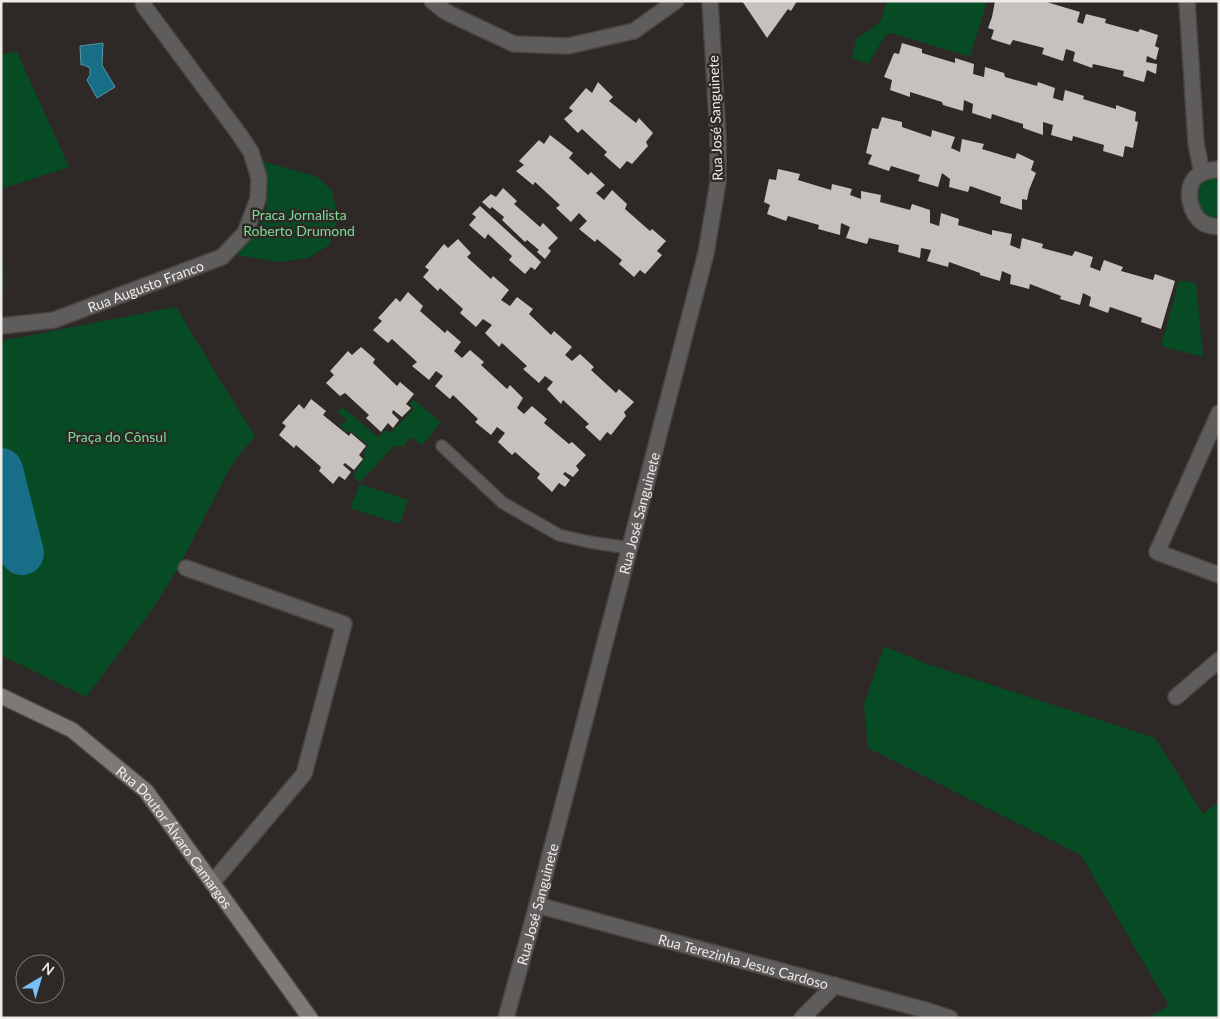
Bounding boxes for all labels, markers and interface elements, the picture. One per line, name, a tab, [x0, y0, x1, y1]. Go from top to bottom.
street label: Rua José Sanguinete	[704, 55, 726, 181]
park label: Praca Jornalista Roberto Drumond	[243, 206, 355, 239]
street label: Rua Augusto Franco	[85, 256, 206, 315]
park label: Praça do Cônsul	[68, 428, 166, 445]
street label: Rua José Sanguinete	[615, 450, 663, 576]
street label: Rua Doutor Álvaro Camargos	[113, 762, 236, 911]
street label: Rua José Sanguinete	[512, 841, 561, 967]
street label: Rua Terezinha Jesus Cardoso	[657, 930, 831, 992]
north arrow	[15, 954, 65, 1004]
text: N	[39, 958, 58, 978]

